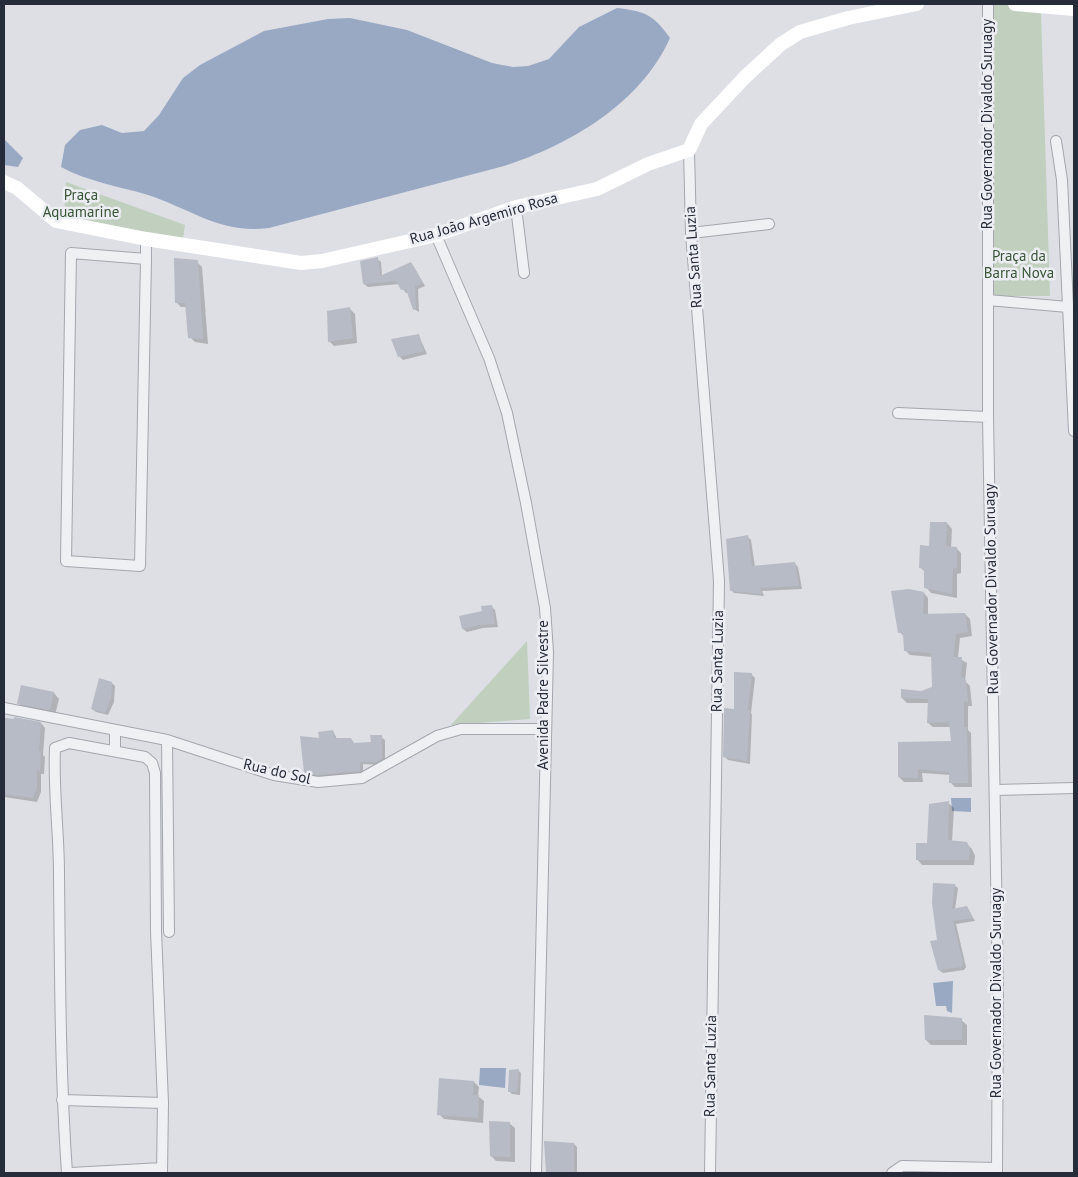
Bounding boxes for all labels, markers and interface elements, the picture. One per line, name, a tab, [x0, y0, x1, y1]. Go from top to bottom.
street label: Rua Governador Divaldo Suruagy	[979, 19, 997, 229]
park label: Praça Aquamarine	[43, 187, 119, 222]
street label: Rua João Argemiro Rosa	[408, 189, 560, 249]
street label: Rua Santa Luzia	[681, 205, 707, 309]
park label: Praça da Barra Nova	[984, 248, 1054, 283]
street label: Rua Governador Divaldo Suruagy	[981, 484, 1003, 694]
street label: Rua Santa Luzia	[708, 610, 728, 712]
street label: Avenida Padre Silvestre	[535, 620, 553, 770]
street label: Rua do Sol	[241, 755, 313, 789]
street label: Rua Governador Divaldo Suruagy	[988, 888, 1006, 1098]
street label: Rua Santa Luzia	[701, 1015, 721, 1117]

